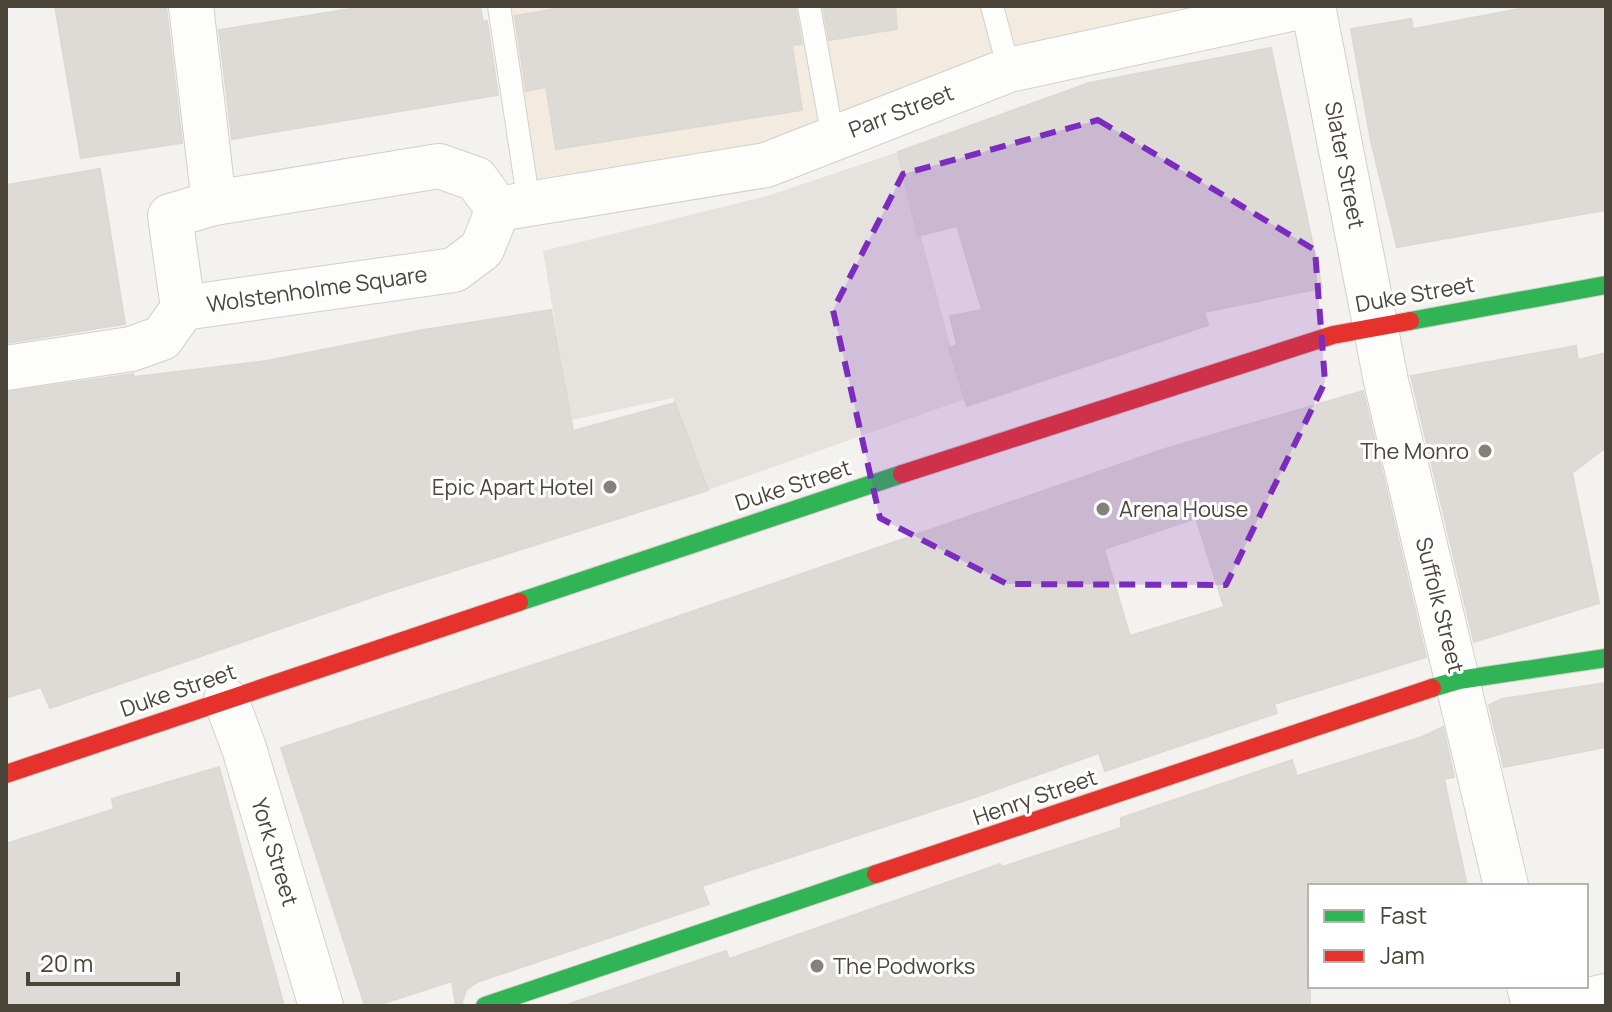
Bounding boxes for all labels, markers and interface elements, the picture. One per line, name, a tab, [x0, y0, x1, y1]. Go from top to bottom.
street label: Parr Street	[844, 77, 958, 145]
street label: Slater Street	[1318, 99, 1372, 231]
street label: Wolstenholme Square	[205, 259, 429, 319]
street label: Duke Street	[1353, 269, 1477, 319]
place label: The Monro	[1360, 436, 1469, 466]
marker: The Monro	[1476, 442, 1494, 460]
street label: Duke Street	[731, 452, 855, 518]
place label: Epic Apart Hotel	[432, 472, 594, 502]
marker: Epic Apart Hotel	[601, 478, 619, 496]
place label: Arena House	[1119, 494, 1249, 524]
marker: Arena House	[1094, 500, 1112, 518]
street label: Suffolk Street	[1409, 534, 1471, 676]
street label: Duke Street	[116, 656, 240, 724]
street label: Henry Street	[969, 762, 1101, 832]
street label: York Street	[244, 794, 306, 910]
legend	[1308, 884, 1588, 988]
text: Fast	[1380, 898, 1427, 931]
scale bar	[28, 936, 178, 986]
text: Jam	[1380, 938, 1425, 971]
text: 20 m	[40, 946, 93, 979]
place label: The Podworks	[833, 951, 975, 981]
marker: The Podworks	[808, 957, 826, 975]

